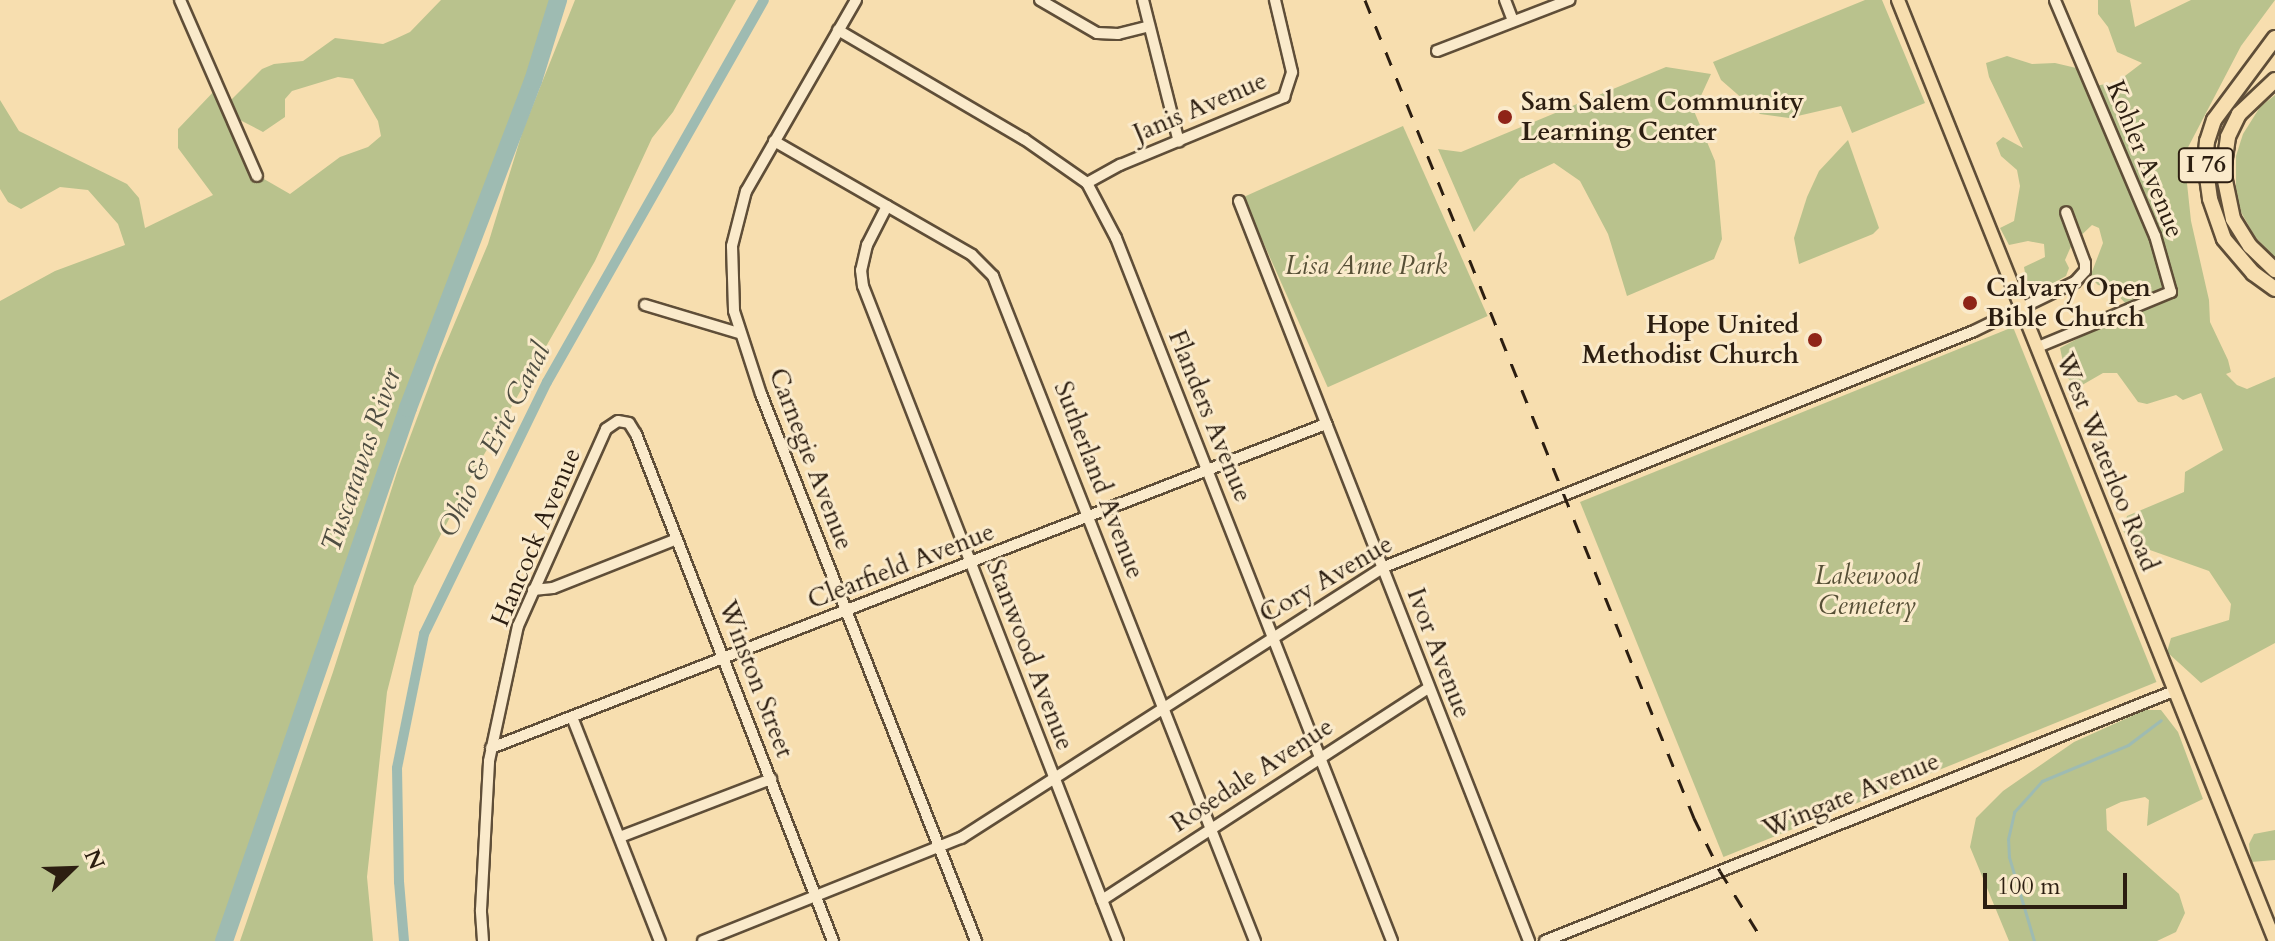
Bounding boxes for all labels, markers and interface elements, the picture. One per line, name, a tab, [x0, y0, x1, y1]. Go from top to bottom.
street label: Janis Avenue	[1128, 65, 1272, 149]
street label: Kohler Avenue	[2099, 76, 2191, 242]
place label: Sam Salem Community Learning Center	[1521, 86, 1804, 148]
marker: Sam Salem Community Learning Center	[1496, 108, 1514, 126]
road number: I 76	[2176, 145, 2236, 185]
park label: Lisa Anne Park	[1285, 250, 1447, 282]
place label: Calvary Open Bible Church	[1986, 272, 2151, 334]
marker: Calvary Open Bible Church	[1961, 294, 1979, 312]
place label: Hope United Methodist Church	[1582, 309, 1799, 370]
street label: Flanders Avenue	[1161, 326, 1259, 506]
marker: Hope United Methodist Church	[1806, 331, 1824, 349]
water label: Ohio & Erie Canal	[431, 337, 557, 543]
street label: West Waterloo Road	[2049, 348, 2165, 576]
water label: Tuscarawas River	[314, 364, 408, 556]
street label: Carnegie Avenue	[762, 364, 860, 554]
street label: Sutherland Avenue	[1047, 377, 1151, 583]
street label: Hancock Avenue	[484, 443, 588, 631]
street label: Clearfield Avenue	[803, 516, 999, 616]
street label: Cory Avenue	[1254, 528, 1398, 630]
street label: Stanwood Avenue	[979, 555, 1081, 755]
park label: Lakewood Cemetery	[1815, 560, 1919, 622]
street label: Ivor Avenue	[1400, 584, 1478, 722]
street label: Winston Street	[712, 596, 800, 762]
street label: Rosedale Avenue	[1165, 711, 1339, 839]
street label: Wingate Avenue	[1758, 745, 1944, 845]
north arrow	[32, 829, 112, 909]
text: N	[77, 845, 112, 874]
scale bar	[1987, 857, 2131, 907]
text: 100 m	[1997, 870, 2061, 903]

